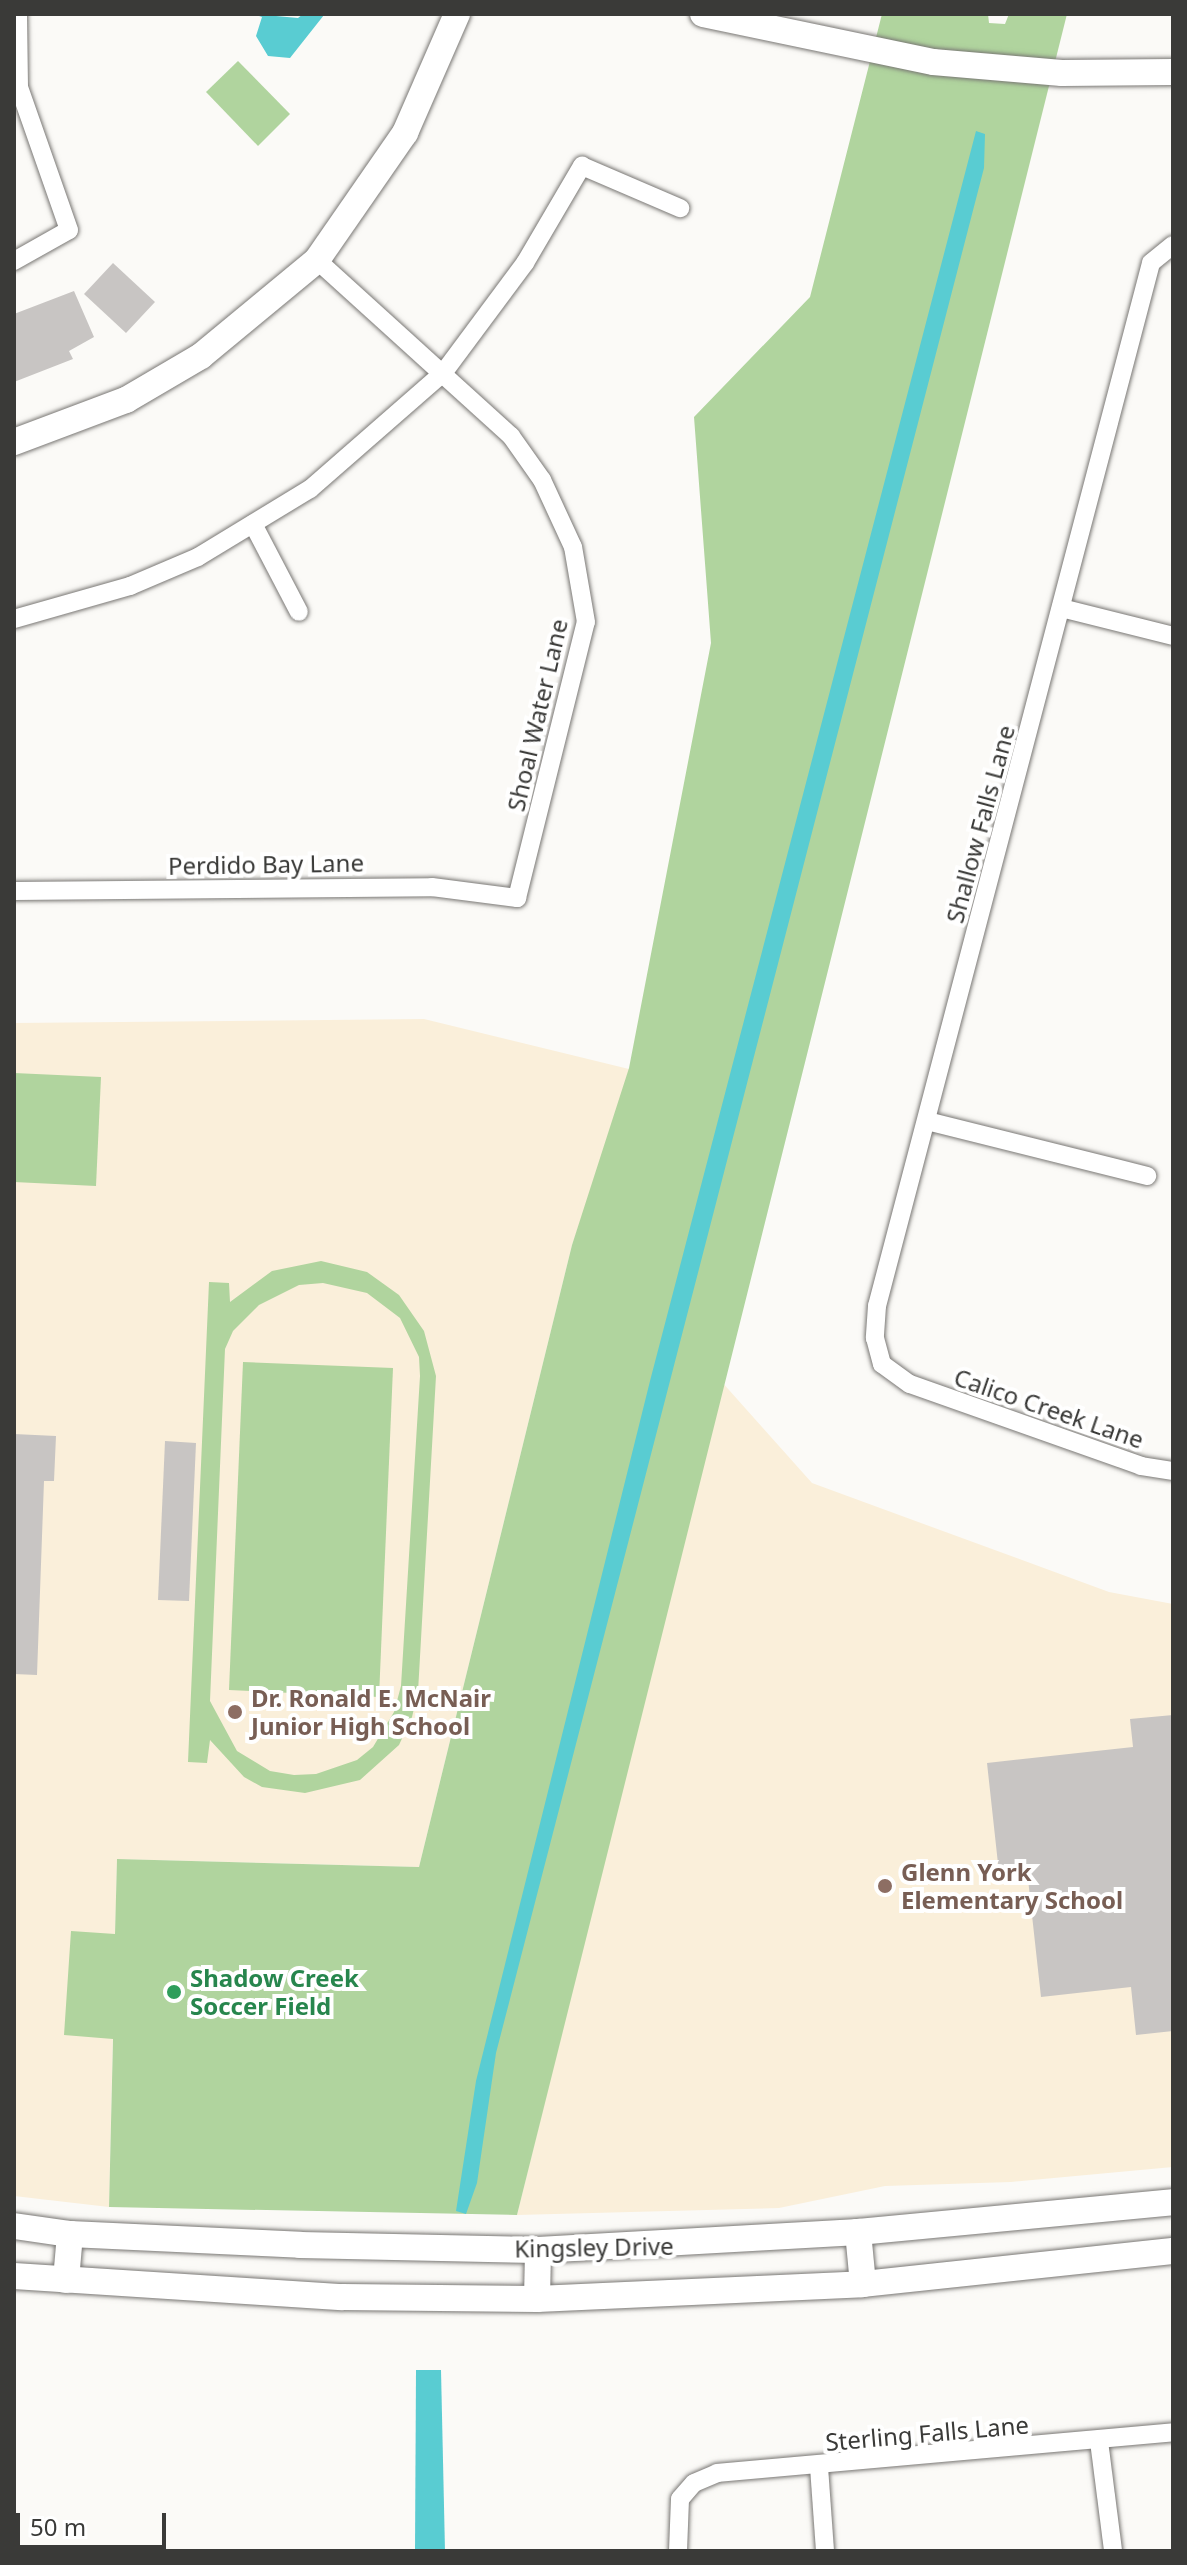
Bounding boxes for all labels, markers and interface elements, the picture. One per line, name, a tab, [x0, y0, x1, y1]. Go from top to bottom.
street label: Shoal Water Lane	[501, 616, 573, 814]
street label: Shallow Falls Lane	[940, 722, 1020, 926]
street label: Perdido Bay Lane	[168, 848, 364, 880]
street label: Calico Creek Lane	[951, 1362, 1147, 1454]
place label: Dr. Ronald E. McNair Junior High School	[251, 1684, 491, 1740]
marker: Dr. Ronald E. McNair Junior High School	[226, 1703, 244, 1721]
place label: Glenn York Elementary School	[901, 1858, 1123, 1914]
marker: Glenn York Elementary School	[876, 1877, 894, 1895]
place label: Shadow Creek Soccer Field	[190, 1964, 359, 2020]
marker: Shadow Creek Soccer Field	[165, 1983, 183, 2001]
street label: Kingsley Drive	[514, 2231, 674, 2263]
street label: Sterling Falls Lane	[824, 2410, 1030, 2456]
scale bar	[20, 2497, 170, 2547]
text: 50 m	[30, 2510, 86, 2543]

